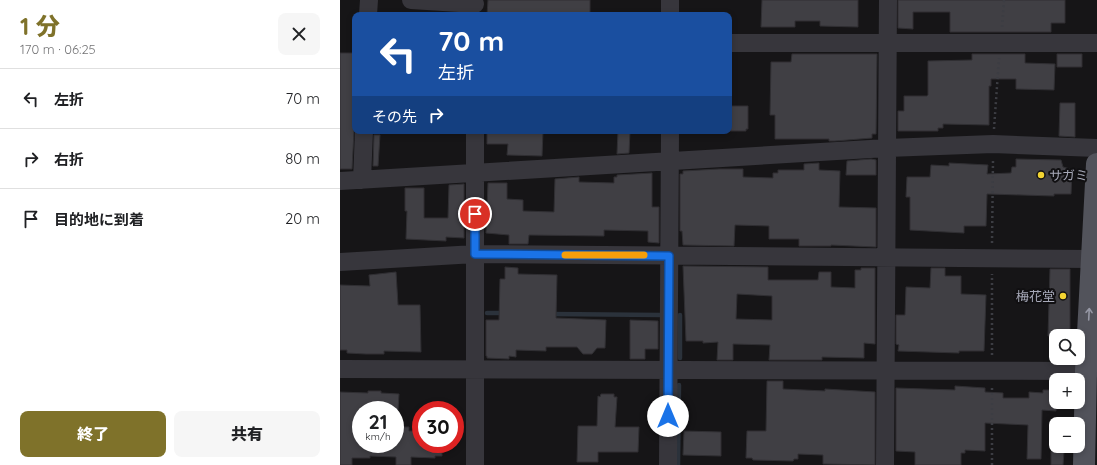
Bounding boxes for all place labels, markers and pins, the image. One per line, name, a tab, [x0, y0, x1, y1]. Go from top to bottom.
place label: サガミ	[1049, 167, 1088, 183]
marker: サガミ	[1036, 170, 1046, 180]
pin	[458, 197, 492, 231]
place label: 梅花堂	[1016, 288, 1055, 304]
marker: 梅花堂	[1058, 291, 1068, 301]

